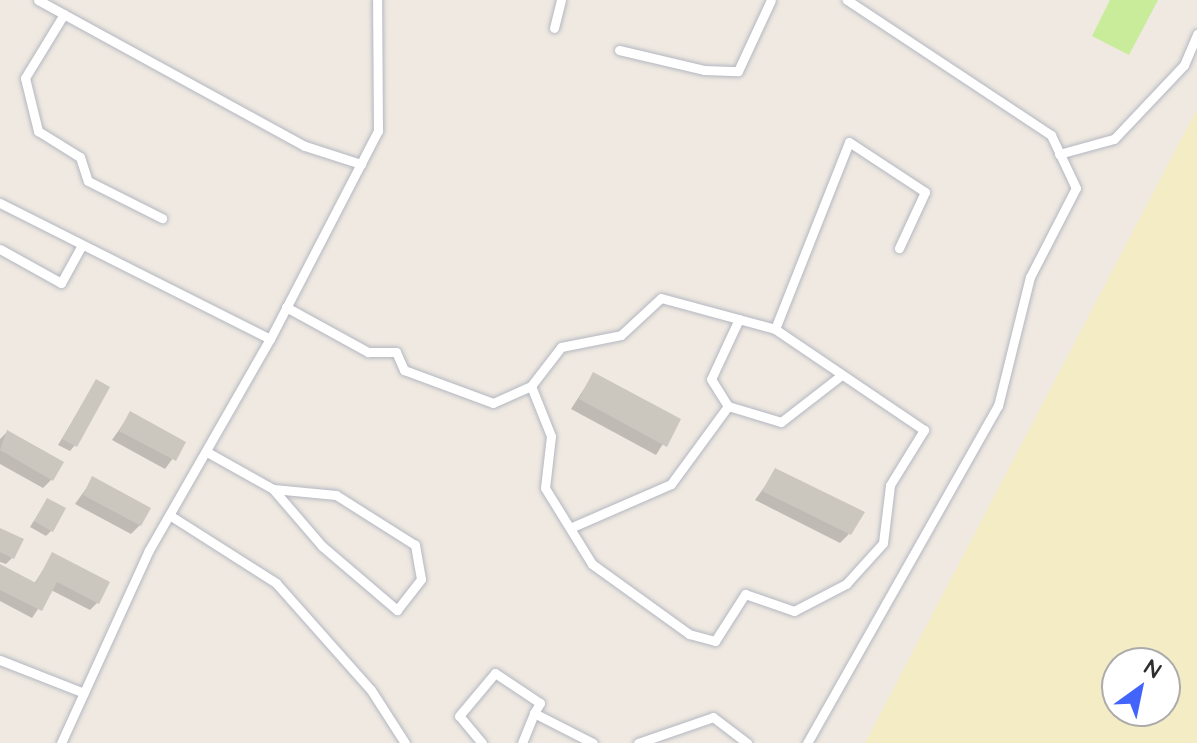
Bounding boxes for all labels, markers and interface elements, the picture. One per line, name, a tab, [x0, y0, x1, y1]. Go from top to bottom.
north arrow	[1101, 647, 1181, 727]
text: N	[1139, 652, 1167, 685]

